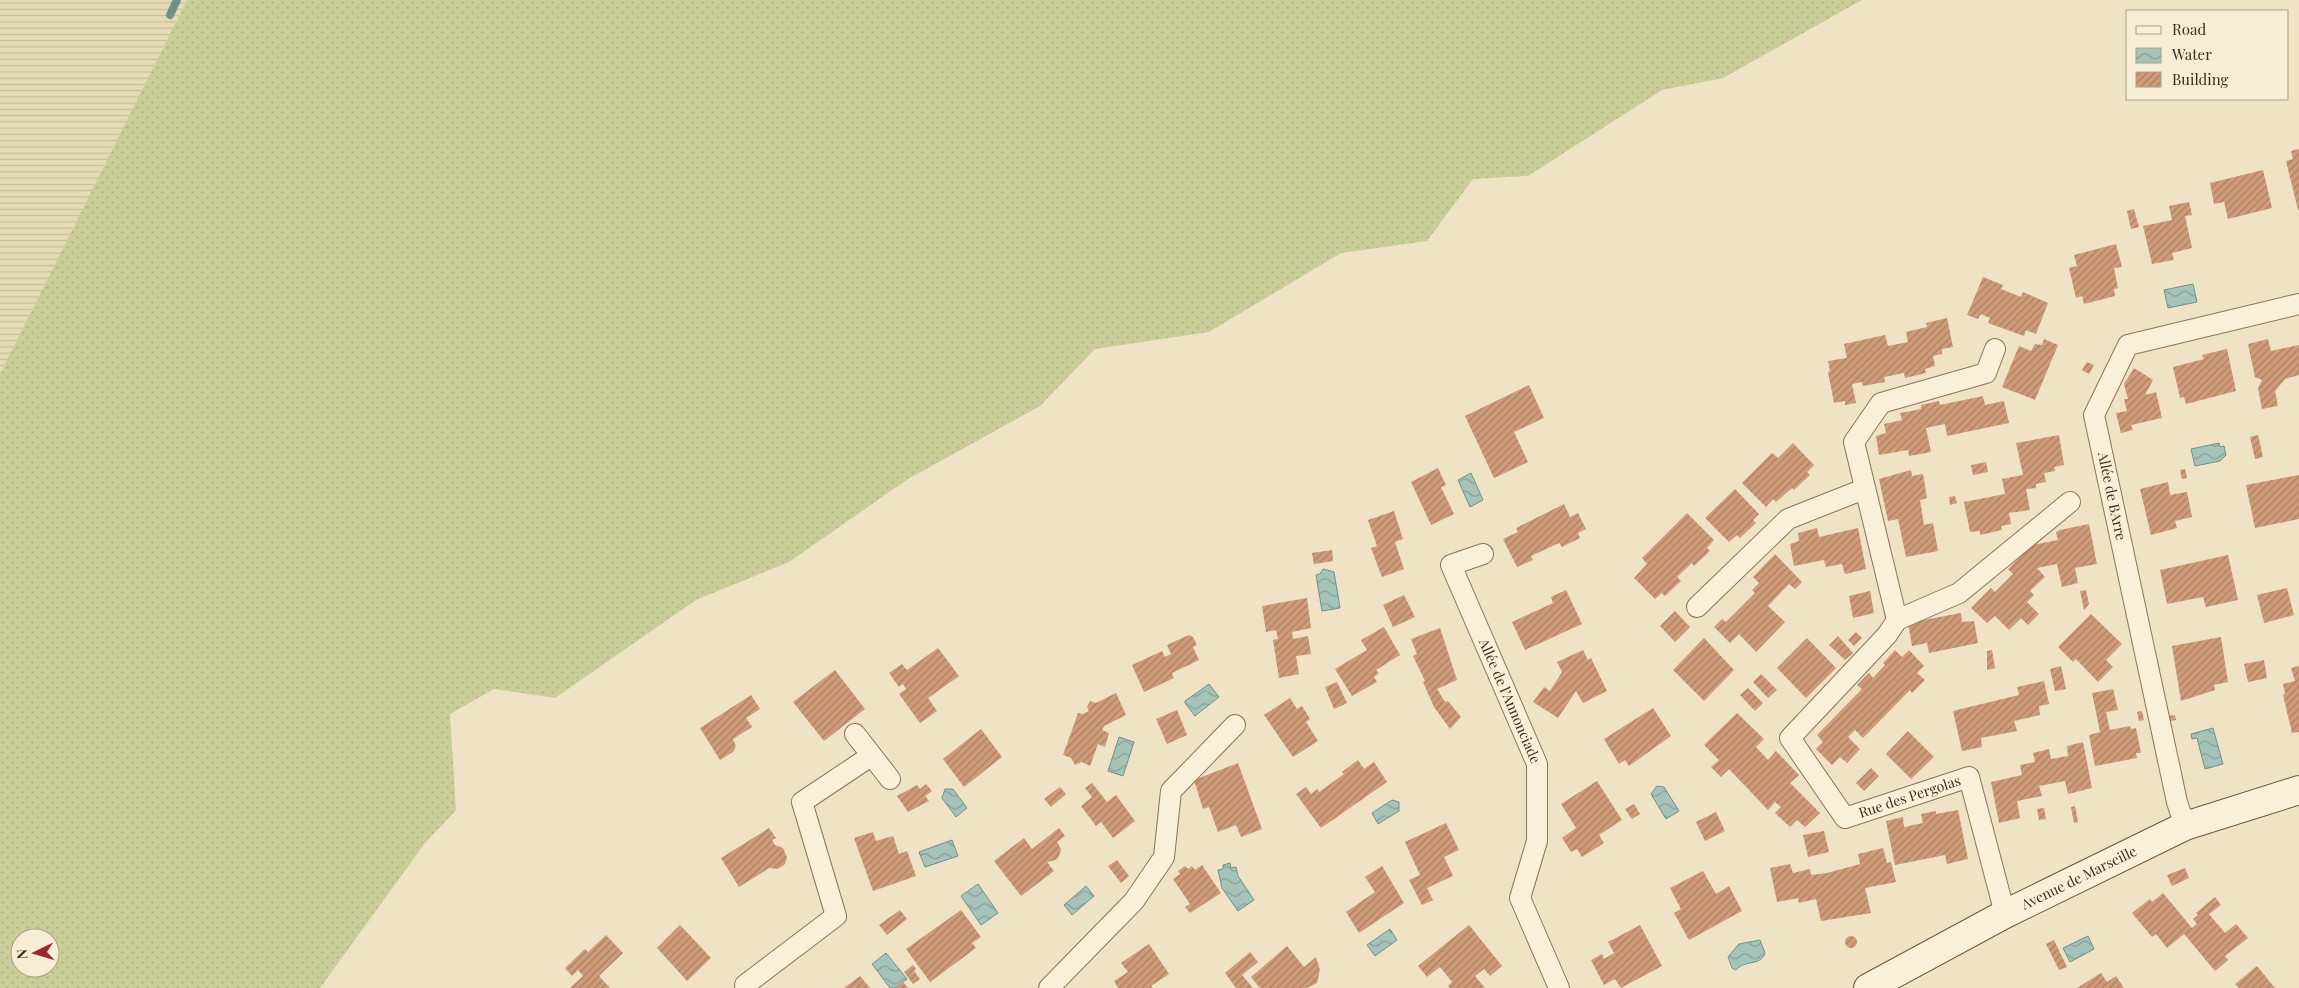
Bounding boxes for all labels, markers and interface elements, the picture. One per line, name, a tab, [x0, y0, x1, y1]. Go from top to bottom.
legend	[2126, 10, 2289, 100]
text: Road	[2172, 19, 2206, 39]
text: Water	[2171, 44, 2212, 64]
text: Building	[2172, 69, 2229, 89]
street label: Allée de BArre	[2094, 449, 2131, 542]
street label: Allée de l’Annonciade	[1475, 635, 1546, 766]
street label: Rue des Pergolas	[1856, 770, 1963, 822]
street label: Avenue de Marseille	[2017, 841, 2140, 914]
north arrow	[10, 928, 60, 978]
text: N	[12, 948, 31, 960]

